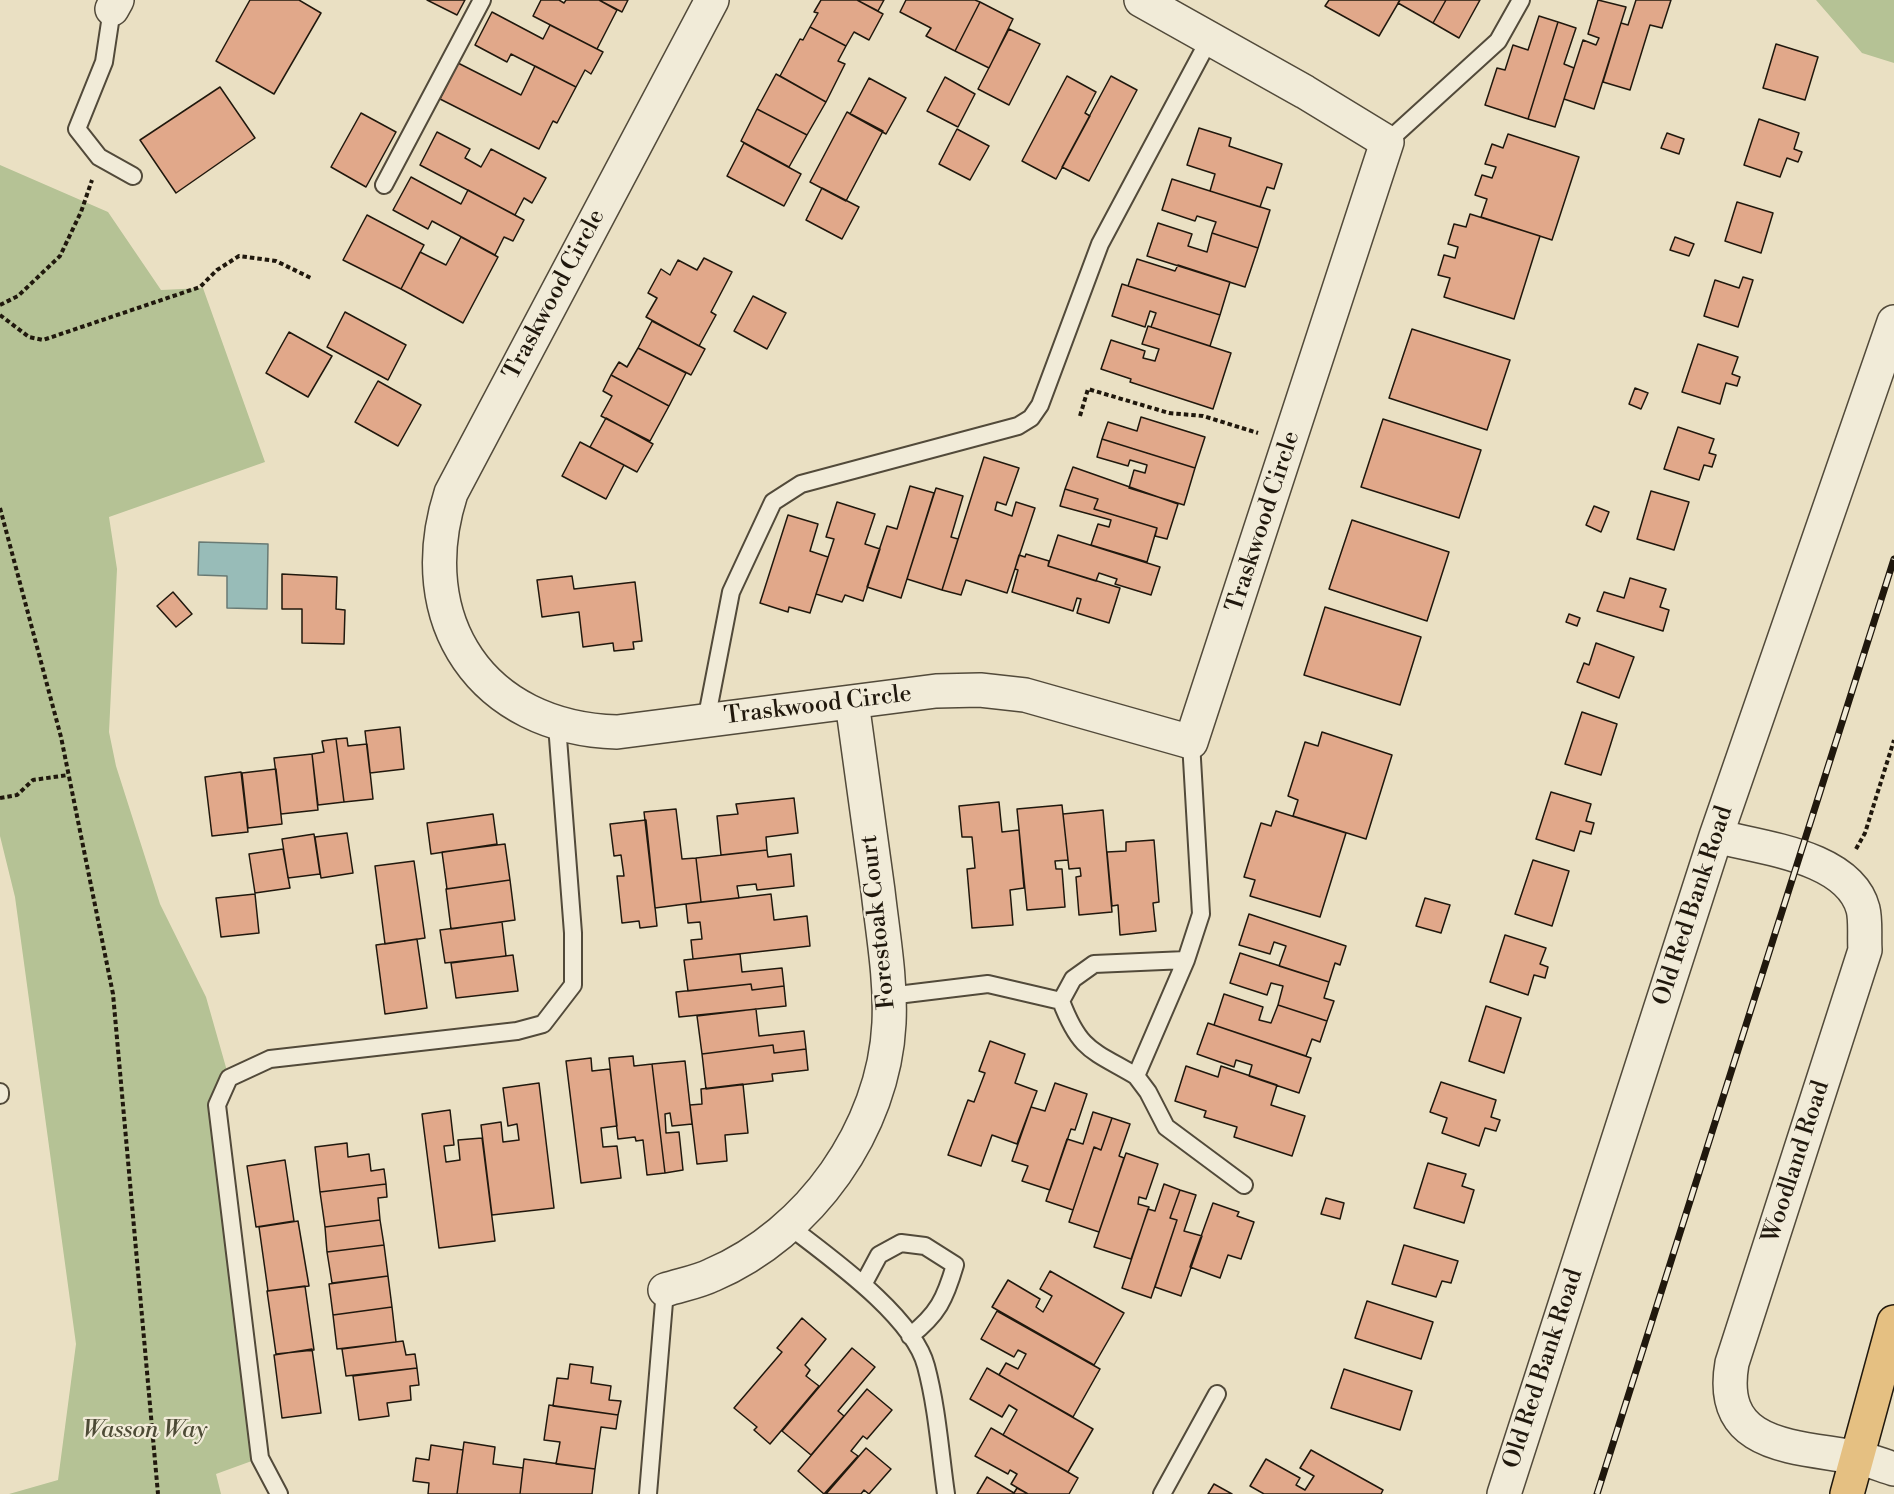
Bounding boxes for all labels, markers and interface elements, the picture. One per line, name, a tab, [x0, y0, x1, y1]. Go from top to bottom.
street label: Traskwood Circle	[498, 205, 612, 385]
street label: Traskwood Circle	[1221, 428, 1307, 616]
street label: Traskwood Circle	[723, 680, 913, 732]
street label: Old Red Bank Road	[1648, 803, 1740, 1009]
street label: Forestoak Court	[856, 833, 902, 1011]
street label: Woodland Road	[1757, 1077, 1837, 1247]
street label: Old Red Bank Road	[1498, 1266, 1590, 1472]
park label: Wasson Way	[83, 1417, 207, 1445]

